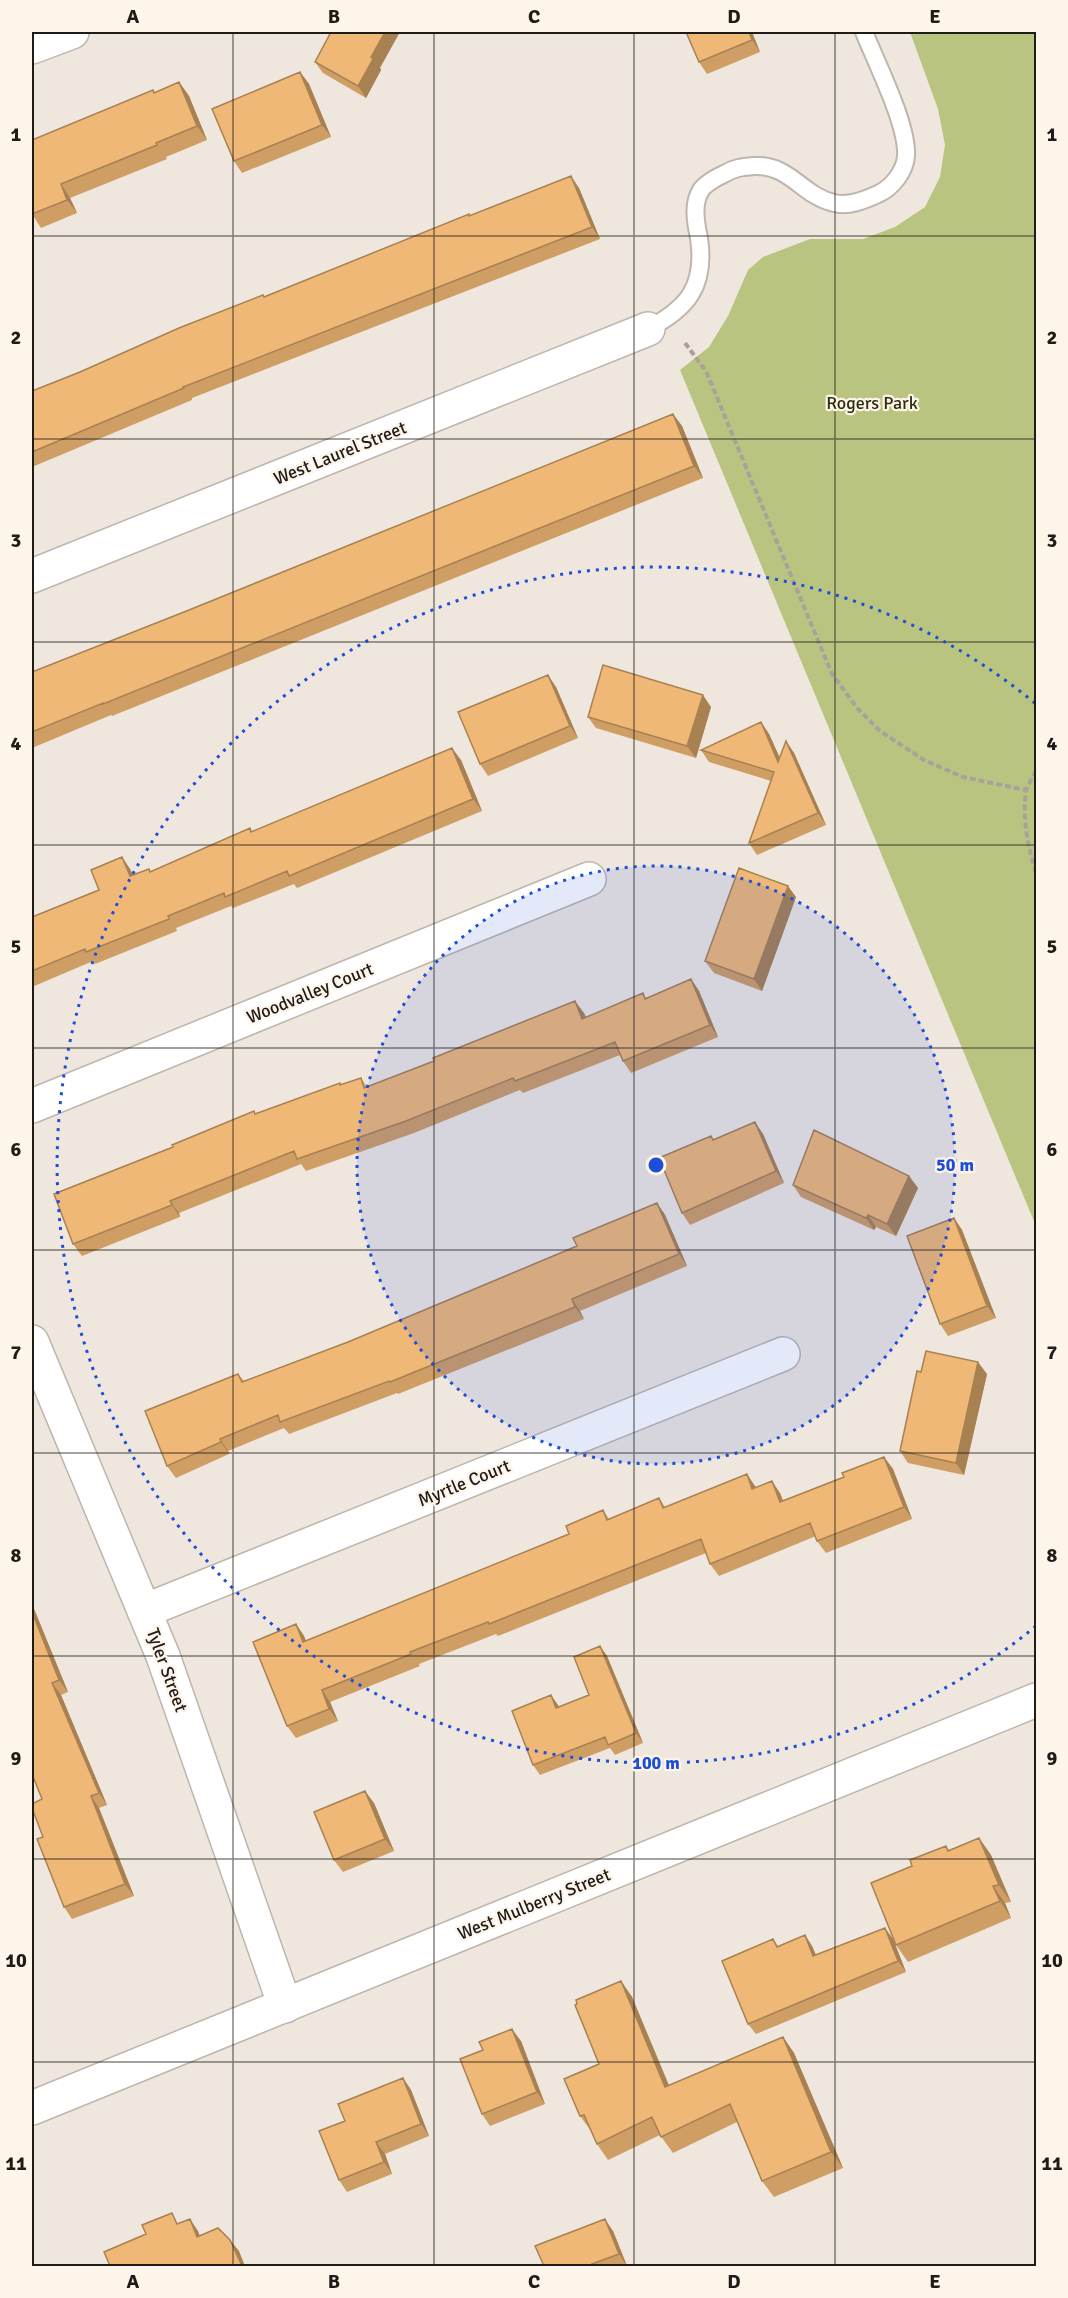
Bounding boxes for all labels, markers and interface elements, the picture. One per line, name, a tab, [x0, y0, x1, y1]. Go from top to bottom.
text: A	[127, 4, 140, 29]
text: B	[328, 4, 340, 29]
text: C	[528, 4, 540, 29]
text: D	[727, 4, 741, 29]
text: E	[929, 4, 941, 29]
text: 1	[11, 122, 22, 147]
text: 1	[1047, 122, 1058, 147]
text: 2	[11, 325, 21, 350]
text: 2	[1047, 325, 1057, 350]
park label: Rogers Park	[826, 392, 918, 414]
street label: West Laurel Street	[270, 416, 410, 490]
text: 3	[11, 528, 21, 553]
text: 3	[1047, 528, 1057, 553]
text: 4	[11, 731, 22, 756]
text: 4	[1047, 731, 1058, 756]
text: 5	[11, 934, 21, 959]
text: 5	[1047, 934, 1057, 959]
street label: Woodvalley Court	[243, 958, 377, 1028]
text: 6	[11, 1137, 22, 1162]
text: 6	[1047, 1137, 1058, 1162]
text: 50 m	[936, 1154, 974, 1176]
centre of rings	[646, 1155, 666, 1175]
text: 7	[11, 1340, 22, 1365]
text: 7	[1047, 1340, 1058, 1365]
street label: Myrtle Court	[415, 1455, 513, 1511]
text: 8	[11, 1543, 22, 1568]
text: 8	[1047, 1543, 1058, 1568]
street label: Tyler Street	[142, 1625, 192, 1715]
text: 9	[11, 1746, 22, 1771]
text: 9	[1047, 1746, 1058, 1771]
text: 100 m	[632, 1752, 680, 1774]
street label: West Mulberry Street	[454, 1863, 614, 1945]
text: 10	[5, 1948, 27, 1973]
text: 10	[1041, 1948, 1063, 1973]
text: 11	[5, 2151, 27, 2176]
text: 11	[1041, 2151, 1063, 2176]
text: A	[127, 2269, 140, 2294]
text: B	[328, 2269, 340, 2294]
text: C	[528, 2269, 540, 2294]
text: D	[727, 2269, 741, 2294]
text: E	[929, 2269, 941, 2294]

